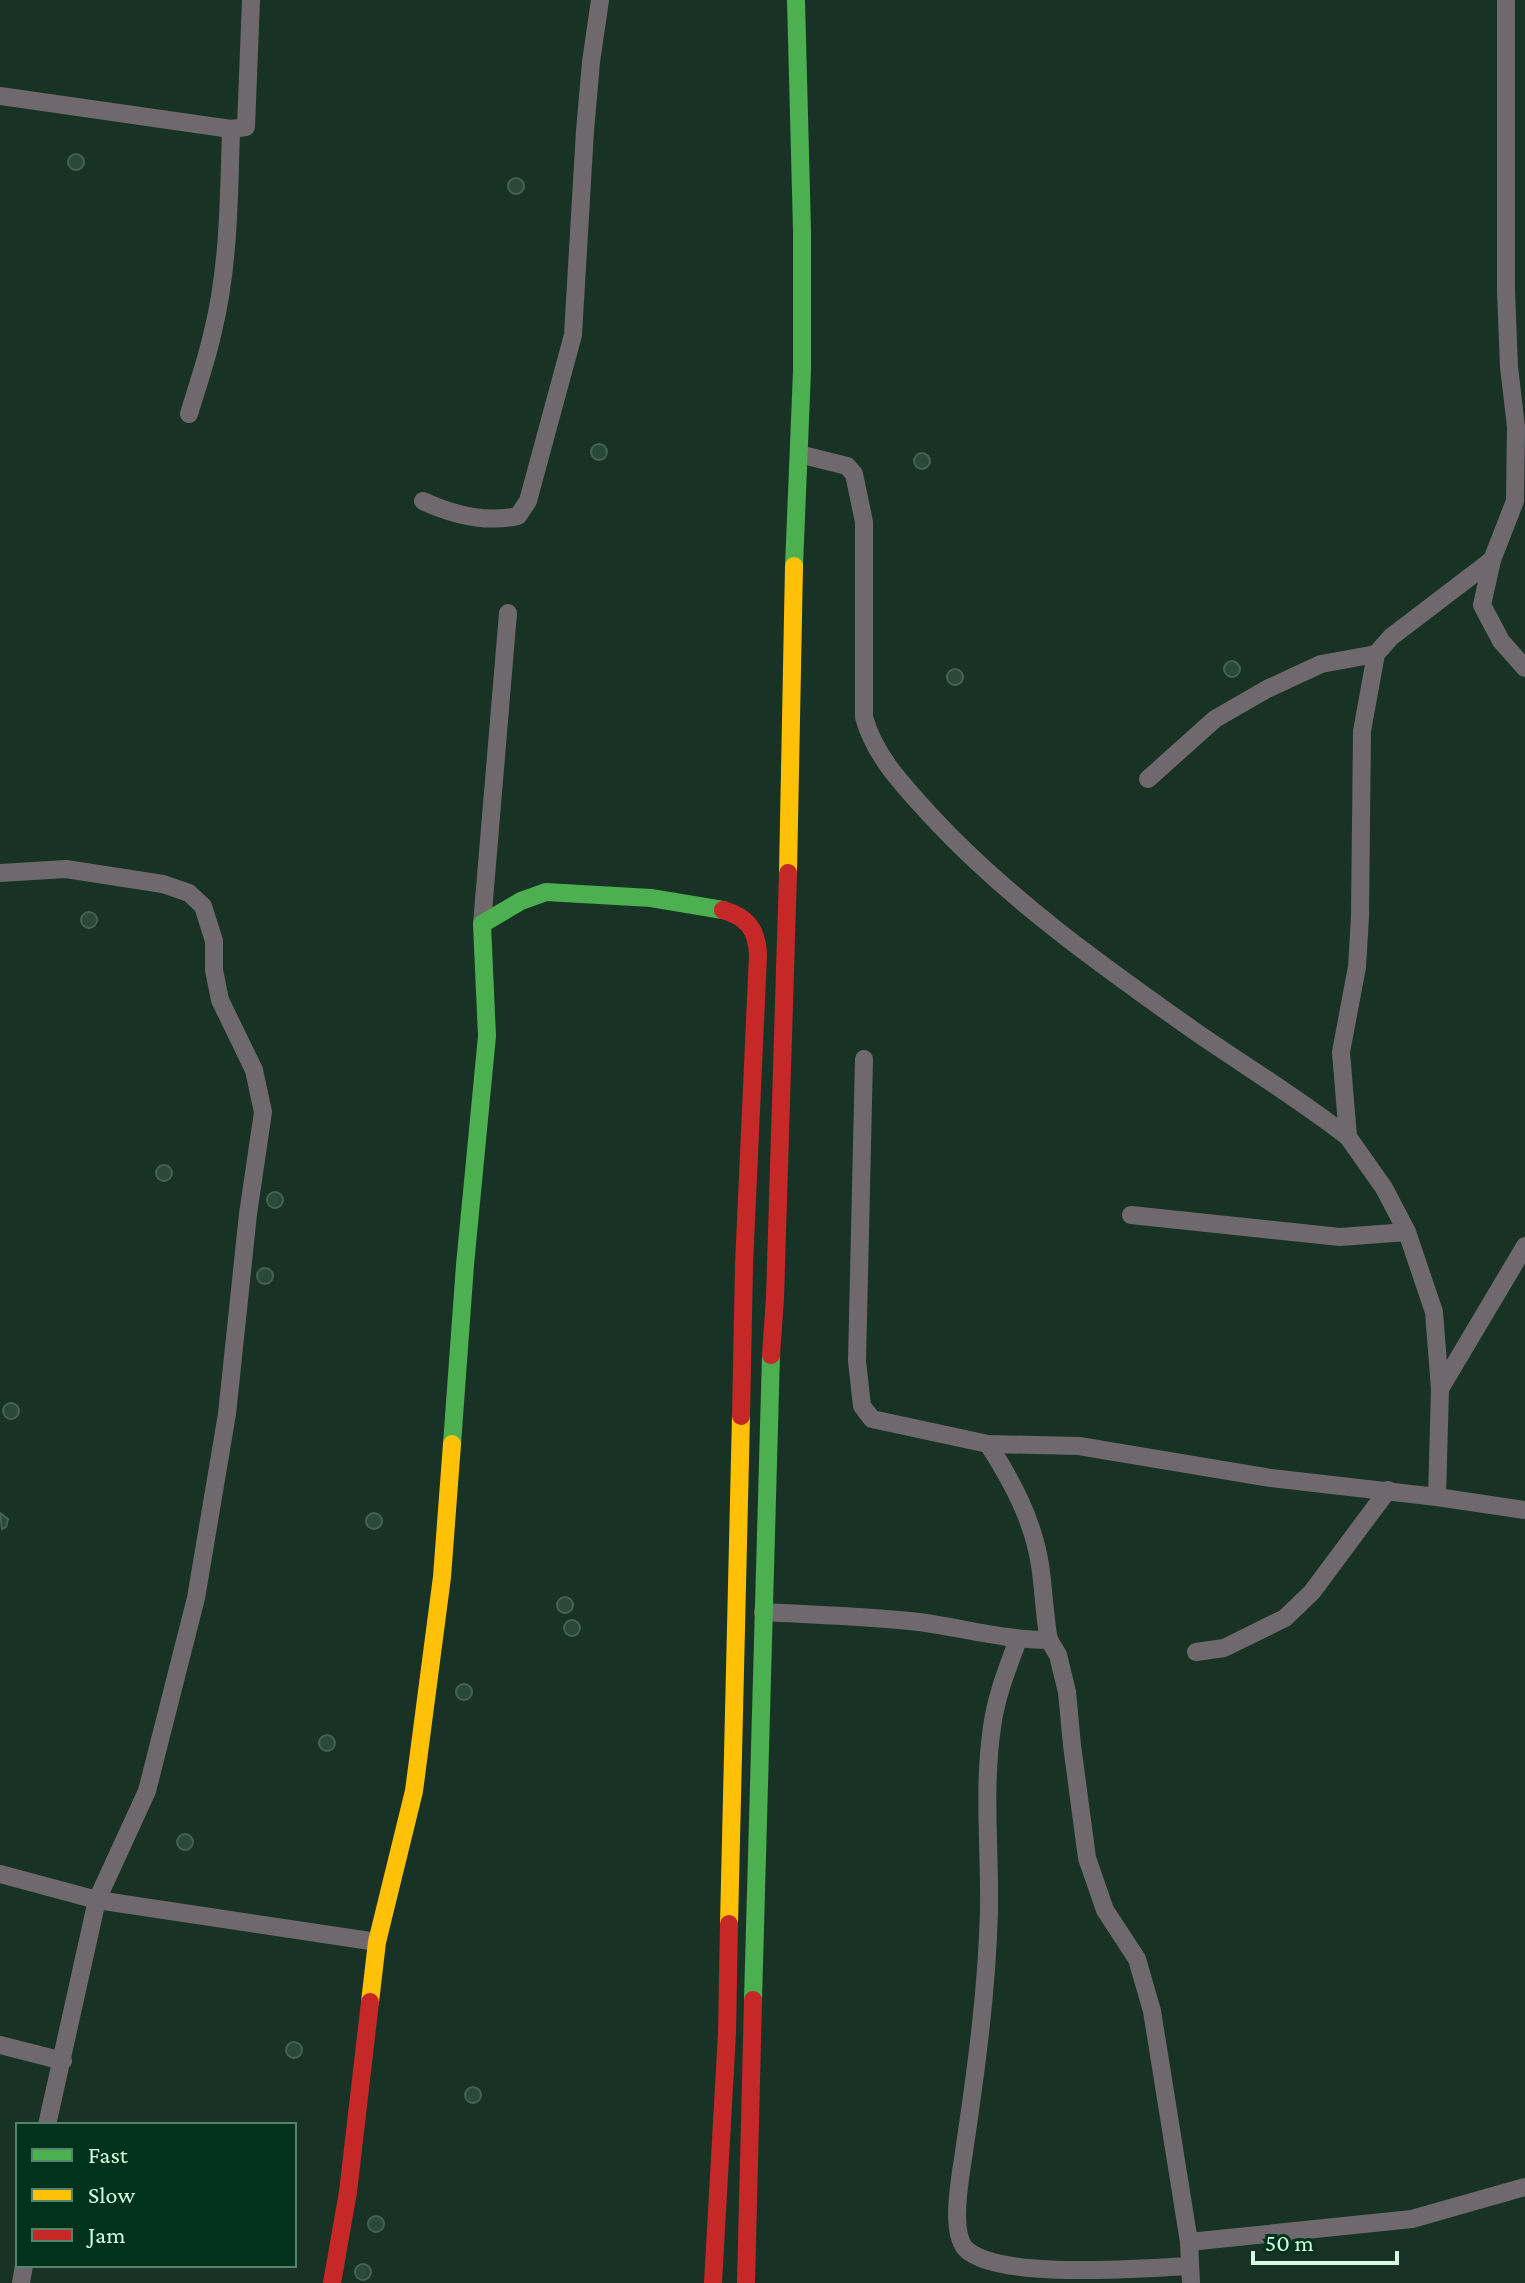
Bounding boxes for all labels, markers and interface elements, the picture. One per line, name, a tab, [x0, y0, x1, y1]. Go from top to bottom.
legend	[16, 2123, 296, 2267]
text: Fast	[88, 2141, 129, 2168]
text: Slow	[88, 2181, 135, 2208]
scale bar	[1253, 2215, 1397, 2265]
text: Jam	[86, 2221, 126, 2248]
text: 50 m	[1265, 2229, 1314, 2256]

